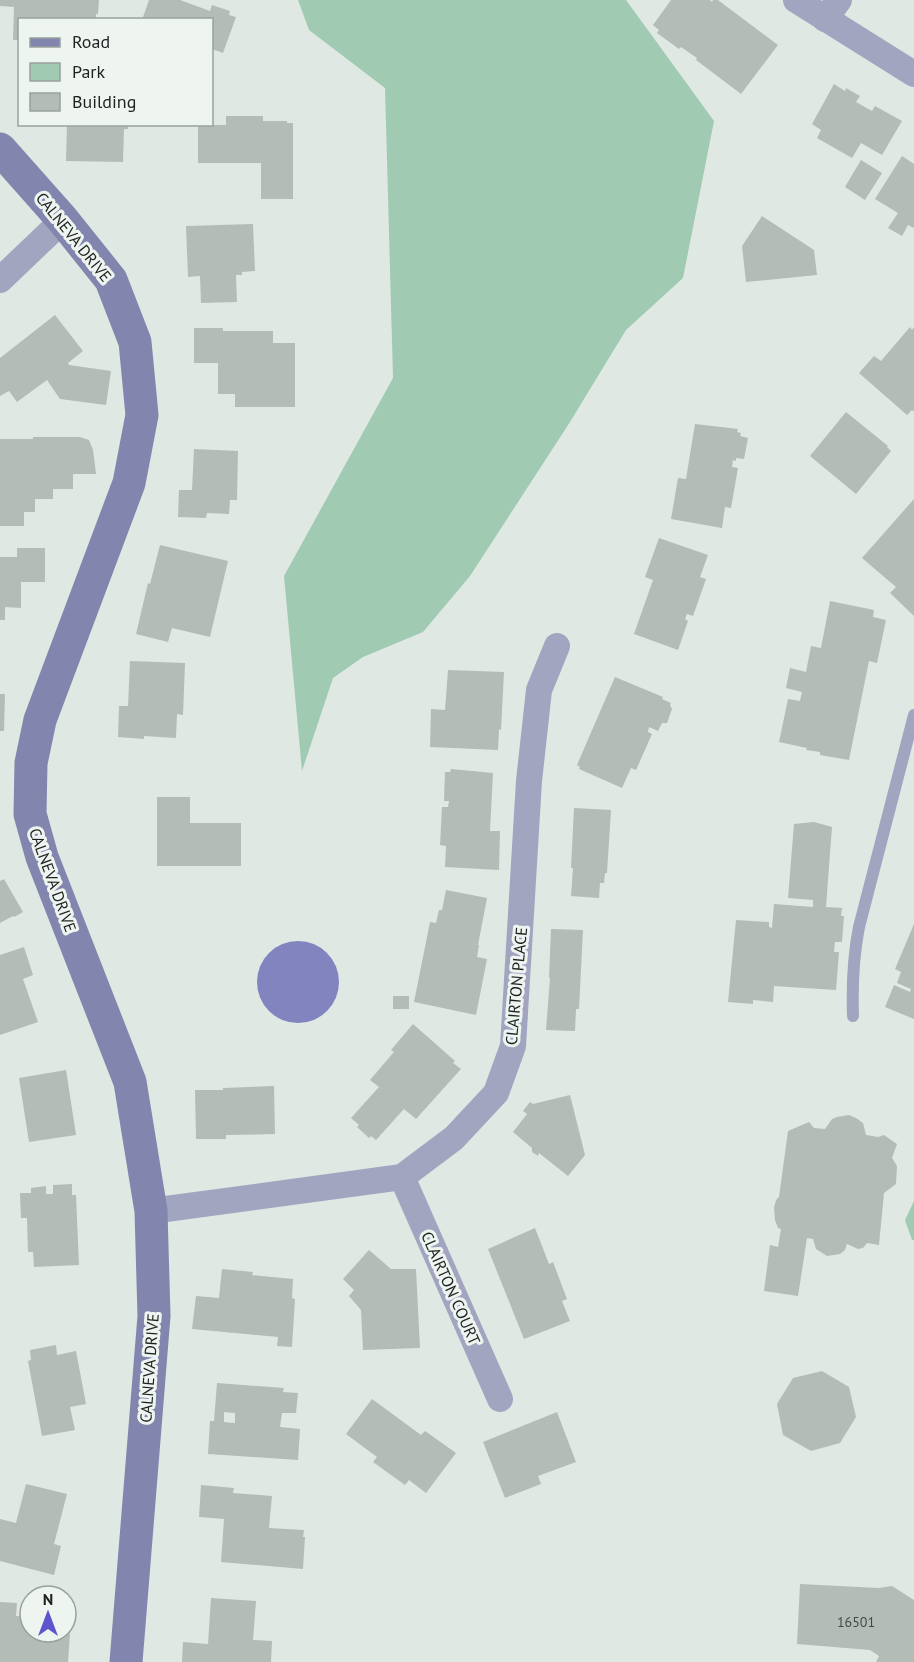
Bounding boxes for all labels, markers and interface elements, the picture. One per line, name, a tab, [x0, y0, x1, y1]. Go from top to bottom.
legend	[18, 18, 213, 126]
text: Road	[72, 30, 110, 53]
text: Park	[72, 60, 105, 83]
text: Building	[72, 90, 136, 113]
street label: CALNEVA DRIVE	[32, 188, 116, 286]
street label: CALNEVA DRIVE	[25, 825, 81, 935]
street label: CLAIRTON PLACE	[501, 926, 531, 1046]
street label: CLAIRTON COURT	[417, 1228, 485, 1348]
street label: CALNEVA DRIVE	[135, 1313, 163, 1423]
north arrow	[18, 1584, 78, 1644]
text: N	[43, 1589, 53, 1609]
house number: 16501	[837, 1613, 875, 1631]

